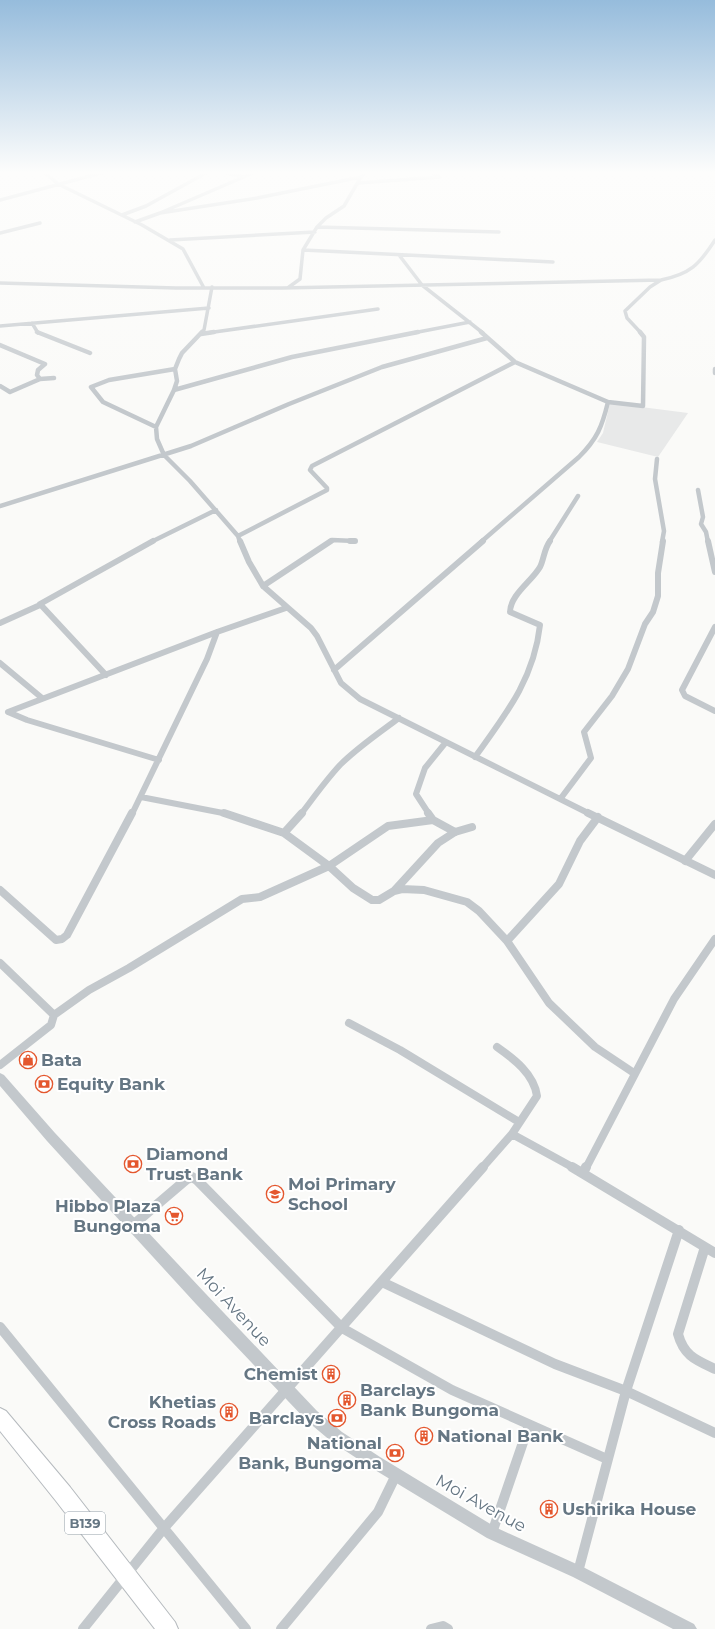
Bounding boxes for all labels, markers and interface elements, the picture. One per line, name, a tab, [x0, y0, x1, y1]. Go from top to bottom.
shop icon: Bata	[18, 1050, 38, 1070]
place label: Bata	[41, 1050, 82, 1070]
bank icon: Equity Bank	[34, 1074, 54, 1094]
place label: Equity Bank	[57, 1074, 166, 1094]
place label: Diamond Trust Bank	[146, 1144, 244, 1184]
bank icon: Diamond Trust Bank	[123, 1154, 143, 1174]
place label: Moi Primary School	[288, 1174, 397, 1214]
school or university icon: Moi Primary School	[265, 1184, 285, 1204]
place label: Hibbo Plaza Bungoma	[55, 1196, 161, 1236]
supermarket icon: Hibbo Plaza Bungoma	[164, 1206, 184, 1226]
street label: Moi Avenue	[193, 1264, 275, 1350]
place label: Chemist	[244, 1364, 319, 1384]
building icon: Chemist	[321, 1364, 341, 1384]
place label: Barclays Bank Bungoma	[360, 1380, 499, 1420]
building icon: Barclays Bank Bungoma	[337, 1390, 357, 1410]
place label: Khetias Cross Roads	[108, 1392, 216, 1432]
building icon: Khetias Cross Roads	[219, 1402, 239, 1422]
place label: Barclays	[249, 1408, 324, 1428]
bank icon: Barclays	[327, 1408, 347, 1428]
building icon: National Bank	[414, 1426, 434, 1446]
place label: National Bank	[437, 1426, 564, 1446]
place label: National Bank, Bungoma	[238, 1433, 382, 1473]
bank icon: National Bank, Bungoma	[385, 1443, 405, 1463]
street label: Moi Avenue	[432, 1470, 530, 1536]
building icon: Ushirika House	[539, 1499, 559, 1519]
place label: Ushirika House	[562, 1499, 697, 1519]
road number: B139	[65, 1512, 105, 1534]

